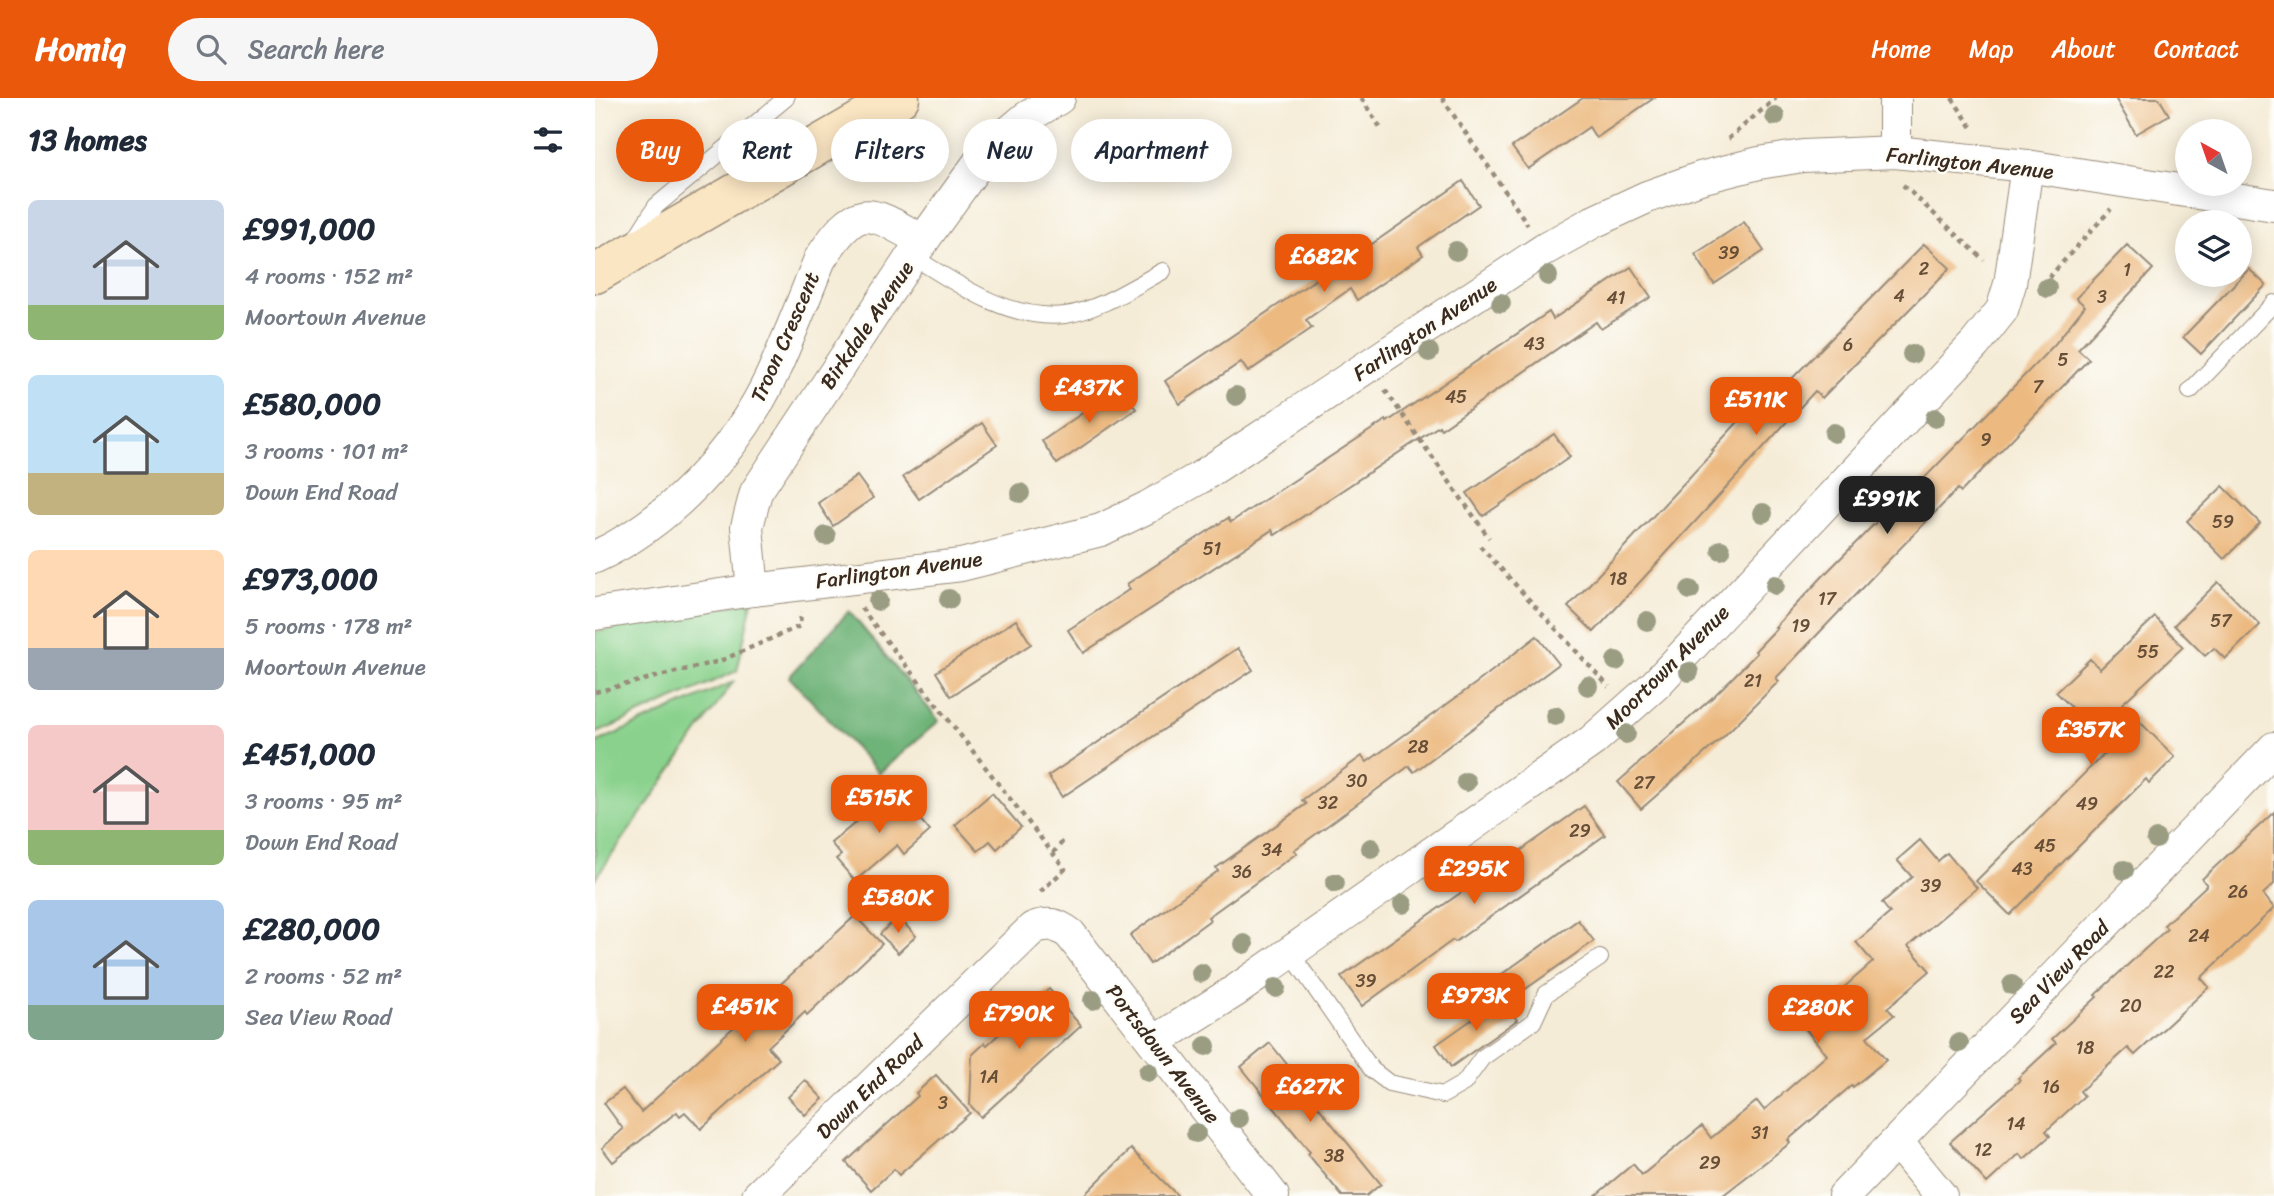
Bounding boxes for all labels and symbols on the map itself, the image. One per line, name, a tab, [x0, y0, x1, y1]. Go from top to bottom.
north arrow	[2175, 119, 2252, 196]
street label: Farlington Avenue	[1885, 135, 2055, 191]
pin: £682K	[1275, 234, 1373, 294]
house number: 39	[1719, 237, 1739, 269]
street label: Birkdale Avenue	[810, 253, 924, 397]
house number: 2	[1919, 253, 1929, 285]
house number: 1	[2123, 254, 2131, 286]
street label: Troon Crescent	[739, 265, 831, 409]
street label: Farlington Avenue	[1345, 266, 1505, 392]
house number: 4	[1893, 280, 1905, 312]
house number: 3	[2097, 281, 2107, 313]
house number: 41	[1607, 282, 1626, 314]
house number: 43	[1523, 328, 1545, 360]
house number: 6	[1843, 329, 1853, 361]
house number: 5	[2058, 344, 2069, 376]
pin: £437K	[1040, 366, 1138, 425]
house number: 7	[2033, 371, 2045, 403]
pin: £511K	[1707, 378, 1805, 437]
house number: 45	[1445, 381, 1467, 413]
house number: 9	[1980, 424, 1992, 456]
pin: £991K	[1838, 476, 1936, 536]
house number: 59	[2212, 506, 2234, 538]
house number: 51	[1203, 533, 1222, 565]
street label: Farlington Avenue	[813, 540, 985, 600]
house number: 18	[1609, 563, 1627, 595]
house number: 17	[1818, 583, 1838, 615]
street label: Moortown Avenue	[1595, 595, 1739, 739]
house number: 57	[2210, 605, 2233, 637]
house number: 19	[1792, 610, 1810, 642]
house number: 55	[2137, 636, 2159, 668]
house number: 21	[1744, 665, 1762, 697]
pin: £357K	[2042, 708, 2140, 767]
house number: 28	[1407, 731, 1429, 763]
house number: 30	[1346, 765, 1368, 797]
house number: 27	[1634, 767, 1656, 799]
pin: £515K	[830, 776, 928, 835]
house number: 32	[1318, 787, 1338, 819]
house number: 49	[2076, 788, 2098, 820]
house number: 29	[1569, 815, 1591, 847]
house number: 45	[2034, 830, 2056, 862]
house number: 34	[1261, 834, 1283, 866]
pin: £295K	[1425, 846, 1523, 906]
house number: 43	[2011, 853, 2033, 885]
house number: 36	[1232, 856, 1252, 888]
house number: 39	[1921, 870, 1941, 902]
pin: £580K	[849, 876, 947, 935]
house number: 26	[2228, 876, 2248, 908]
street label: Sea View Road	[1999, 909, 2120, 1033]
house number: 24	[2188, 920, 2210, 952]
house number: 22	[2154, 956, 2174, 988]
house number: 39	[1356, 965, 1376, 997]
pin: £973K	[1427, 974, 1525, 1033]
street label: Portsdown Avenue	[1096, 975, 1230, 1133]
pin: £451K	[696, 984, 794, 1044]
pin: £280K	[1769, 986, 1867, 1045]
house number: 20	[2120, 990, 2142, 1022]
pin: £790K	[970, 992, 1068, 1051]
street label: Down End Road	[807, 1024, 935, 1149]
house number: 18	[2076, 1032, 2094, 1064]
house number: 1A	[979, 1061, 999, 1093]
pin: £627K	[1261, 1065, 1359, 1124]
house number: 16	[2042, 1071, 2060, 1103]
house number: 3	[938, 1087, 948, 1119]
house number: 14	[2007, 1108, 2025, 1140]
house number: 31	[1751, 1117, 1769, 1149]
house number: 12	[1974, 1134, 1992, 1166]
house number: 38	[1324, 1140, 1345, 1172]
house number: 29	[1699, 1147, 1721, 1179]

